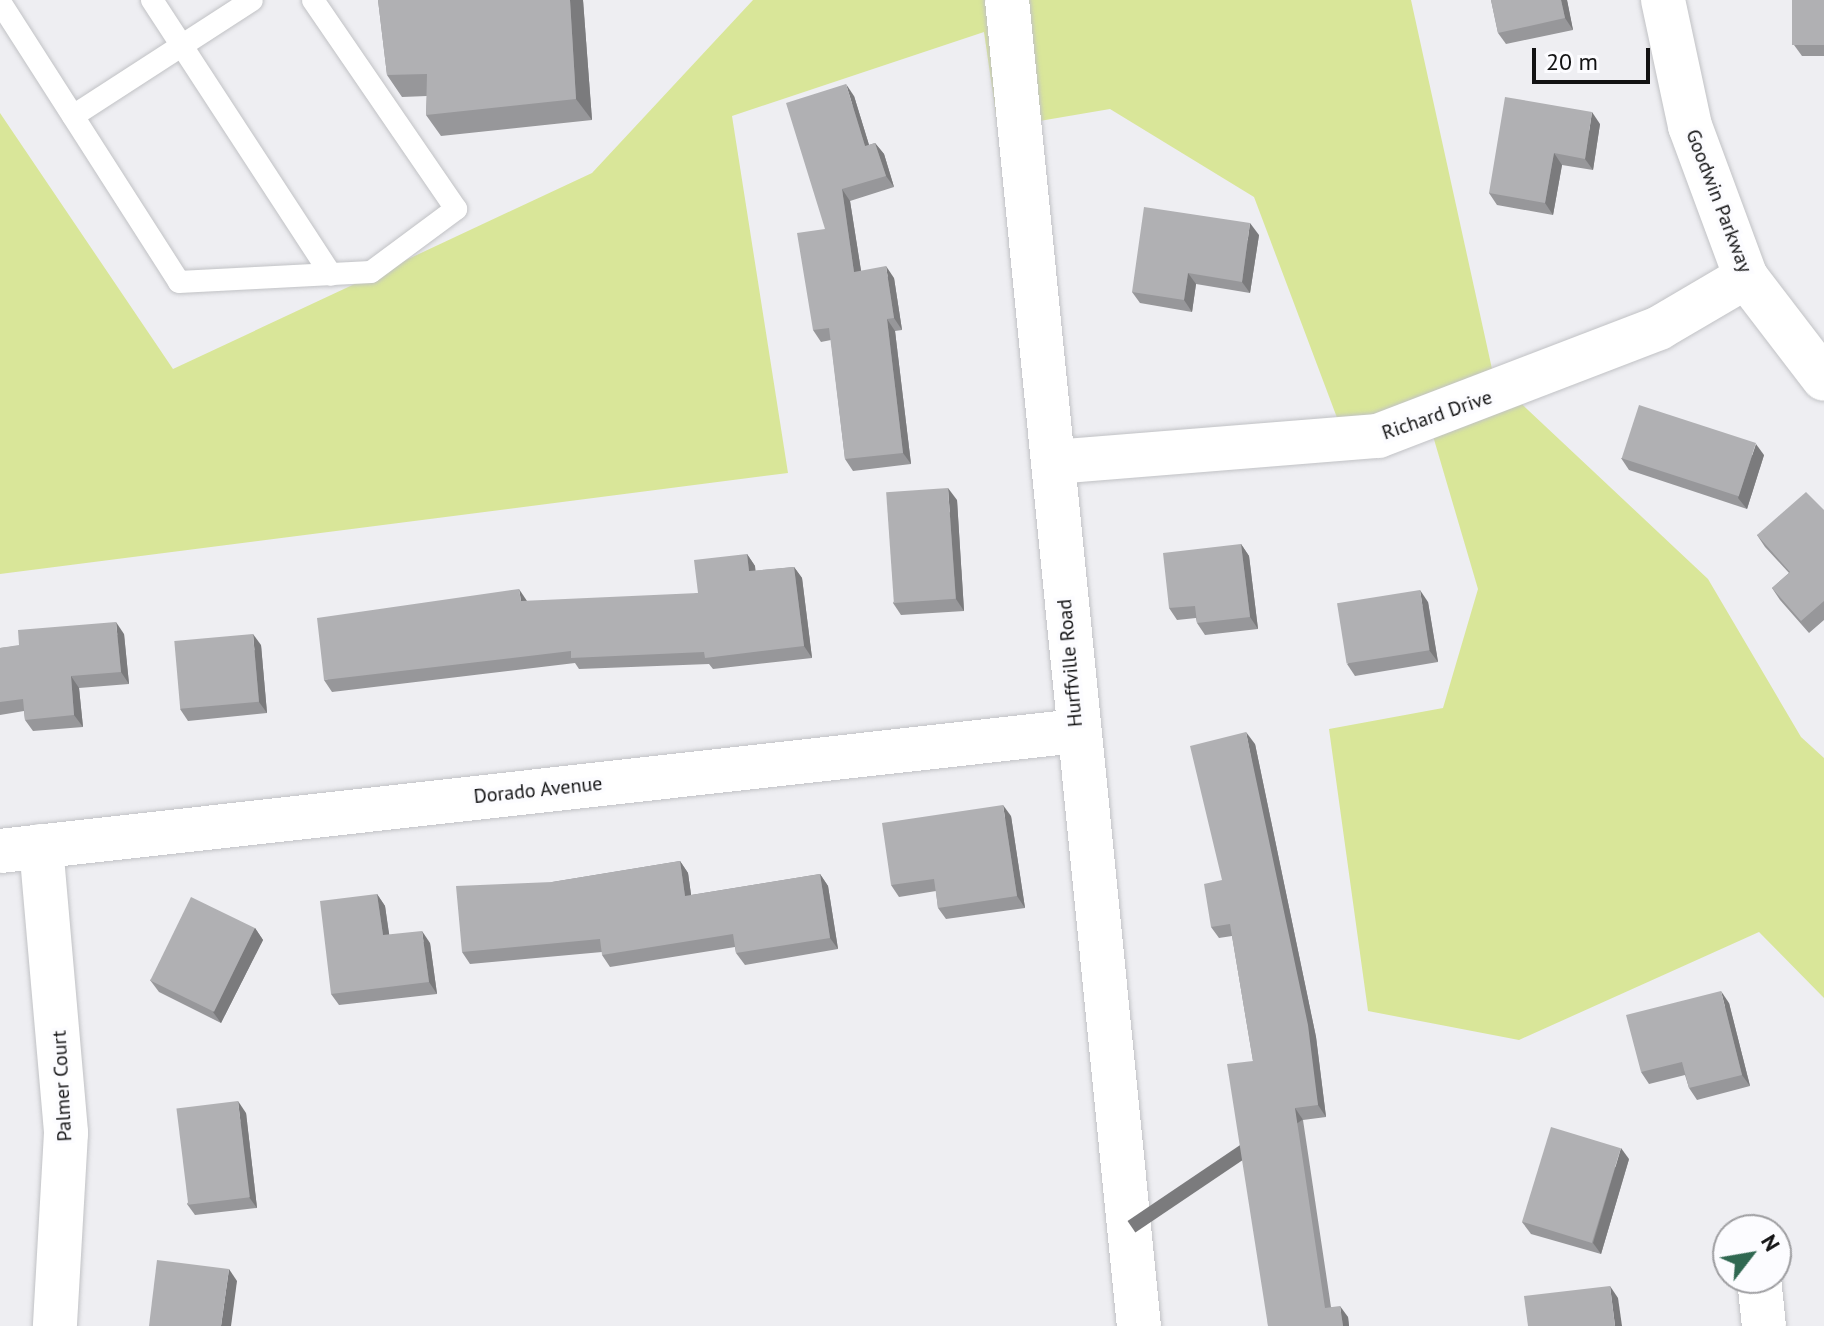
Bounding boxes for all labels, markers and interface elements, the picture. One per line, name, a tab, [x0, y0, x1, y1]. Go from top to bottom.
scale bar	[1536, 32, 1654, 82]
text: 20 m	[1546, 46, 1598, 77]
street label: Goodwin Parkway	[1681, 126, 1757, 276]
street label: Richard Drive	[1379, 385, 1495, 445]
street label: Hurffville Road	[1052, 598, 1088, 728]
street label: Dorado Avenue	[472, 771, 604, 809]
street label: Palmer Court	[47, 1030, 77, 1142]
north arrow	[1712, 1214, 1792, 1294]
text: N	[1755, 1229, 1787, 1256]

